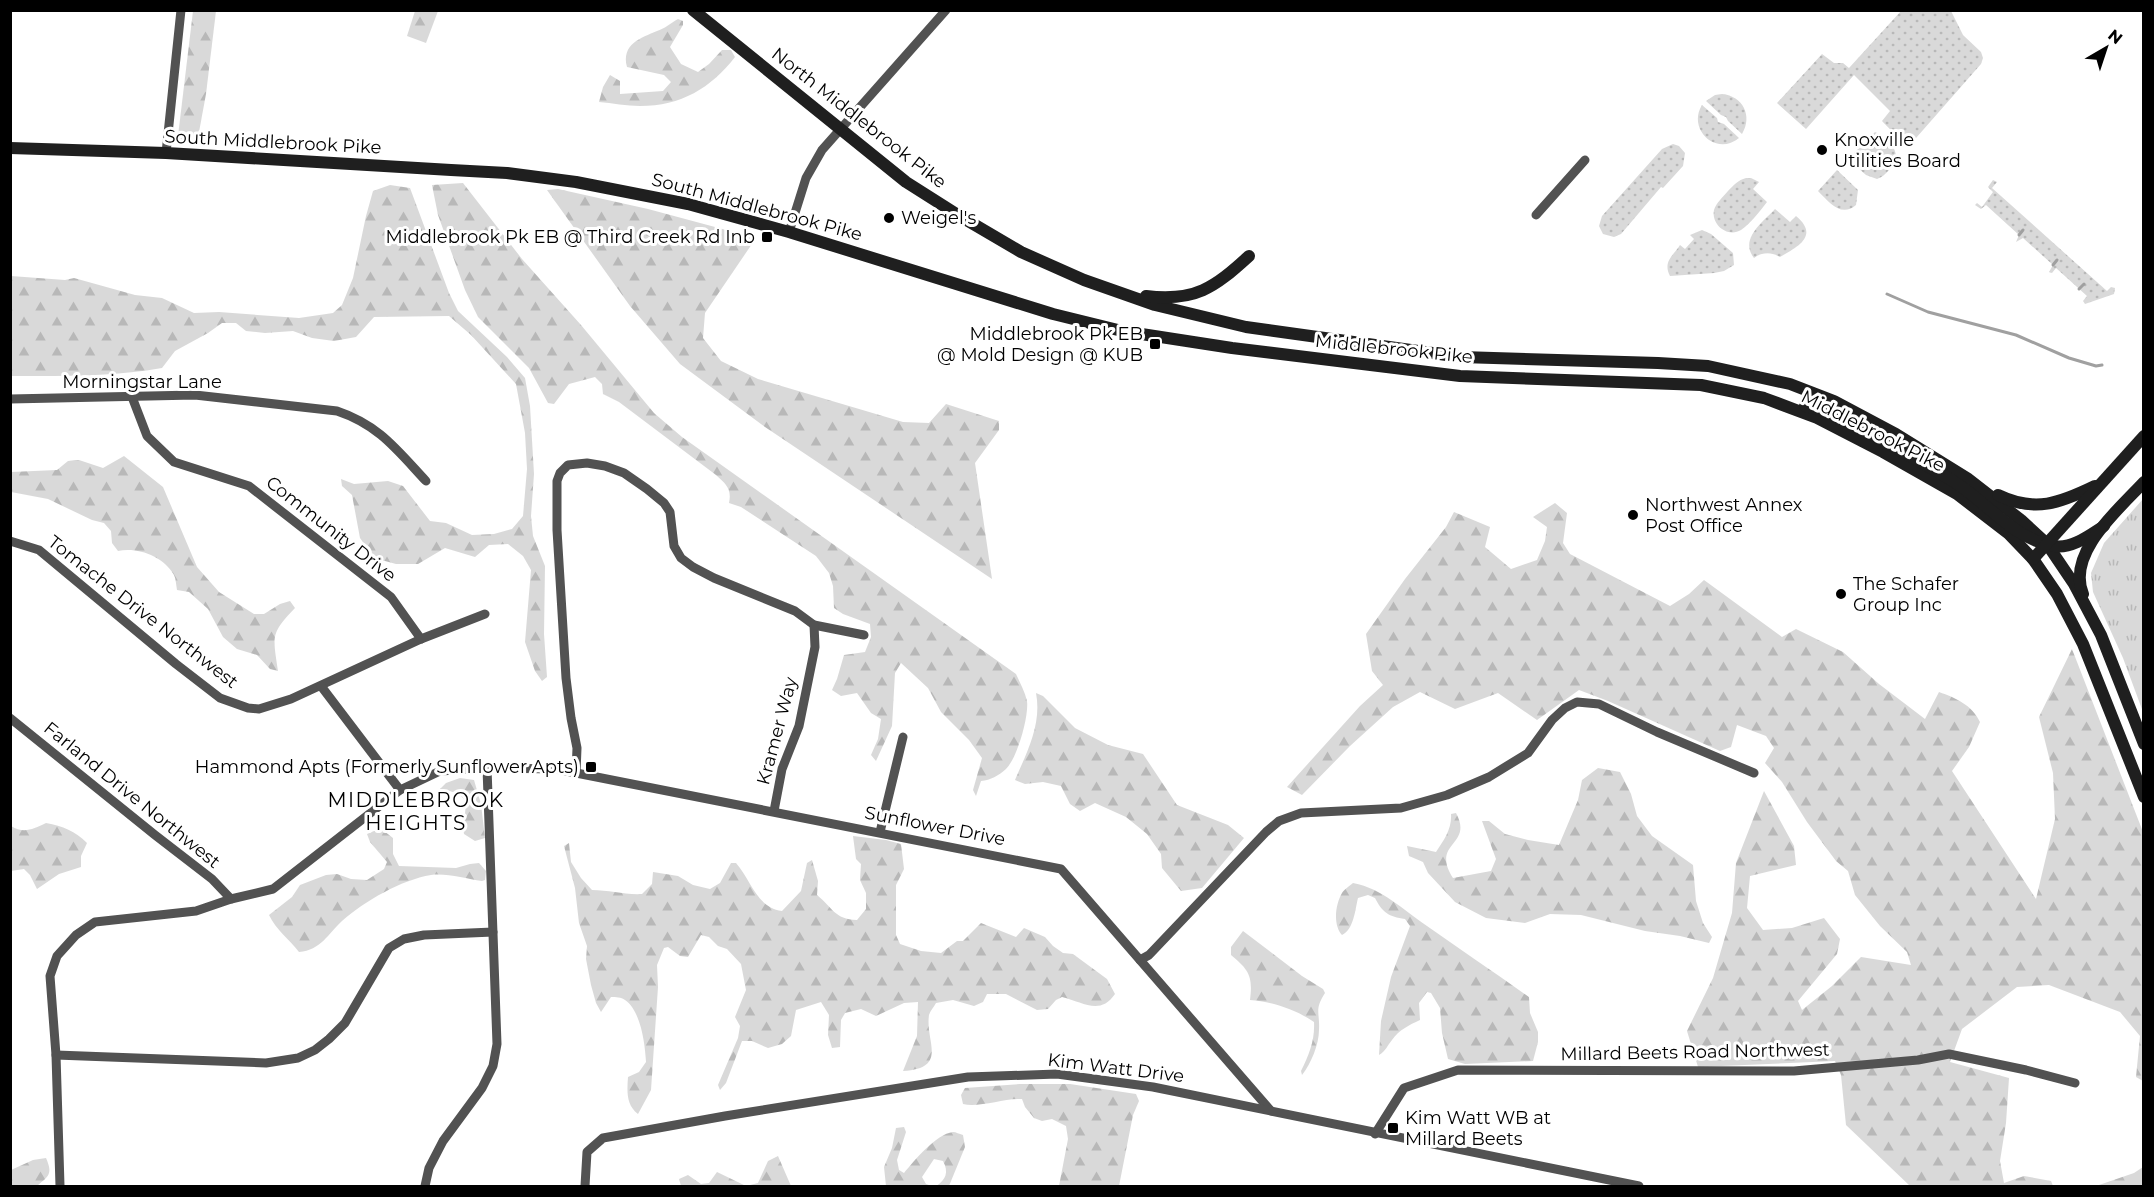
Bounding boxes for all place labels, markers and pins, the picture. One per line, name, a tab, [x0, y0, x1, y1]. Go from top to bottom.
place label: Knoxville Utilities Board	[1834, 129, 1961, 172]
marker: Knoxville Utilities Board	[1815, 143, 1829, 157]
place label: Weigel's	[901, 207, 976, 229]
marker: Weigel's	[882, 211, 896, 225]
place label: Middlebrook Pk EB @ Third Creek Rd Inb	[386, 226, 755, 248]
marker: Middlebrook Pk EB @ Third Creek Rd Inb	[760, 230, 774, 244]
place label: Middlebrook Pk EB @ Mold Design @ KUB	[937, 323, 1143, 366]
marker: Middlebrook Pk EB @ Mold Design @ KUB	[1148, 337, 1162, 351]
place label: Northwest Annex Post Office	[1645, 494, 1803, 537]
marker: Northwest Annex Post Office	[1626, 508, 1640, 522]
place label: The Schafer Group Inc	[1853, 573, 1959, 616]
marker: The Schafer Group Inc	[1834, 587, 1848, 601]
place label: Hammond Apts (Formerly Sunflower Apts)	[195, 756, 579, 778]
marker: Hammond Apts (Formerly Sunflower Apts)	[584, 760, 598, 774]
place label: Kim Watt WB at Millard Beets	[1405, 1107, 1551, 1150]
marker: Kim Watt WB at Millard Beets	[1386, 1121, 1400, 1135]

